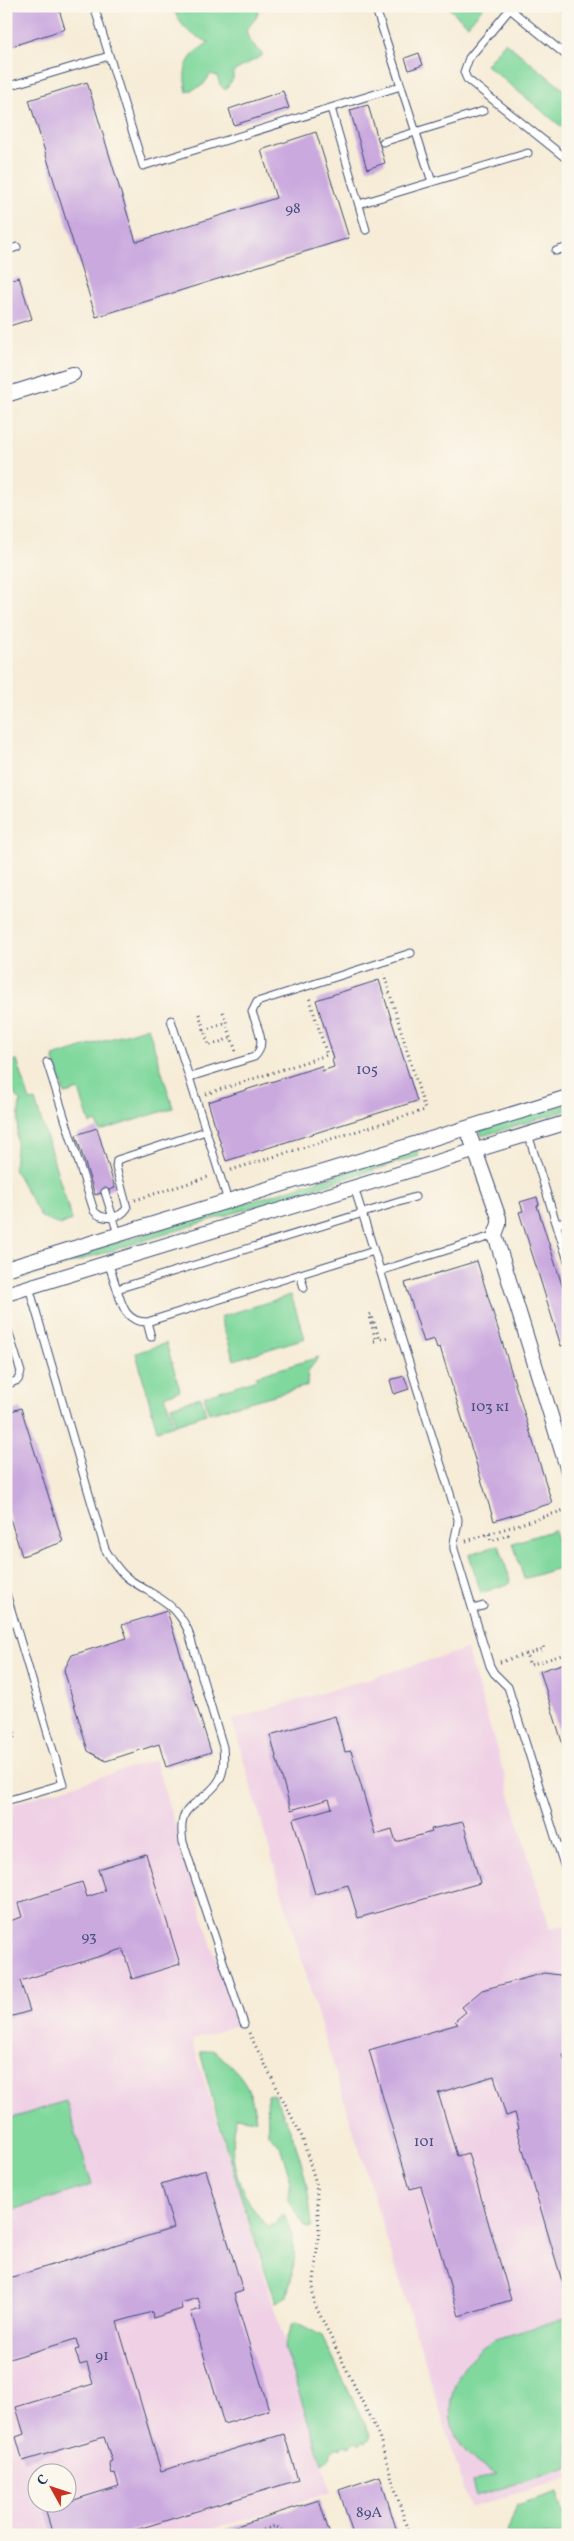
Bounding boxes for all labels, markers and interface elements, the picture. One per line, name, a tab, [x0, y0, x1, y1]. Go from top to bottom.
house number: 98	[285, 199, 301, 220]
house number: 105	[356, 1060, 378, 1081]
house number: 103 к1	[471, 1397, 509, 1418]
house number: 93	[81, 1927, 97, 1948]
house number: 101	[414, 2132, 434, 2153]
house number: 91	[95, 2346, 109, 2367]
north arrow	[28, 2464, 78, 2514]
text: С	[33, 2471, 53, 2490]
house number: 89А	[356, 2503, 382, 2524]

